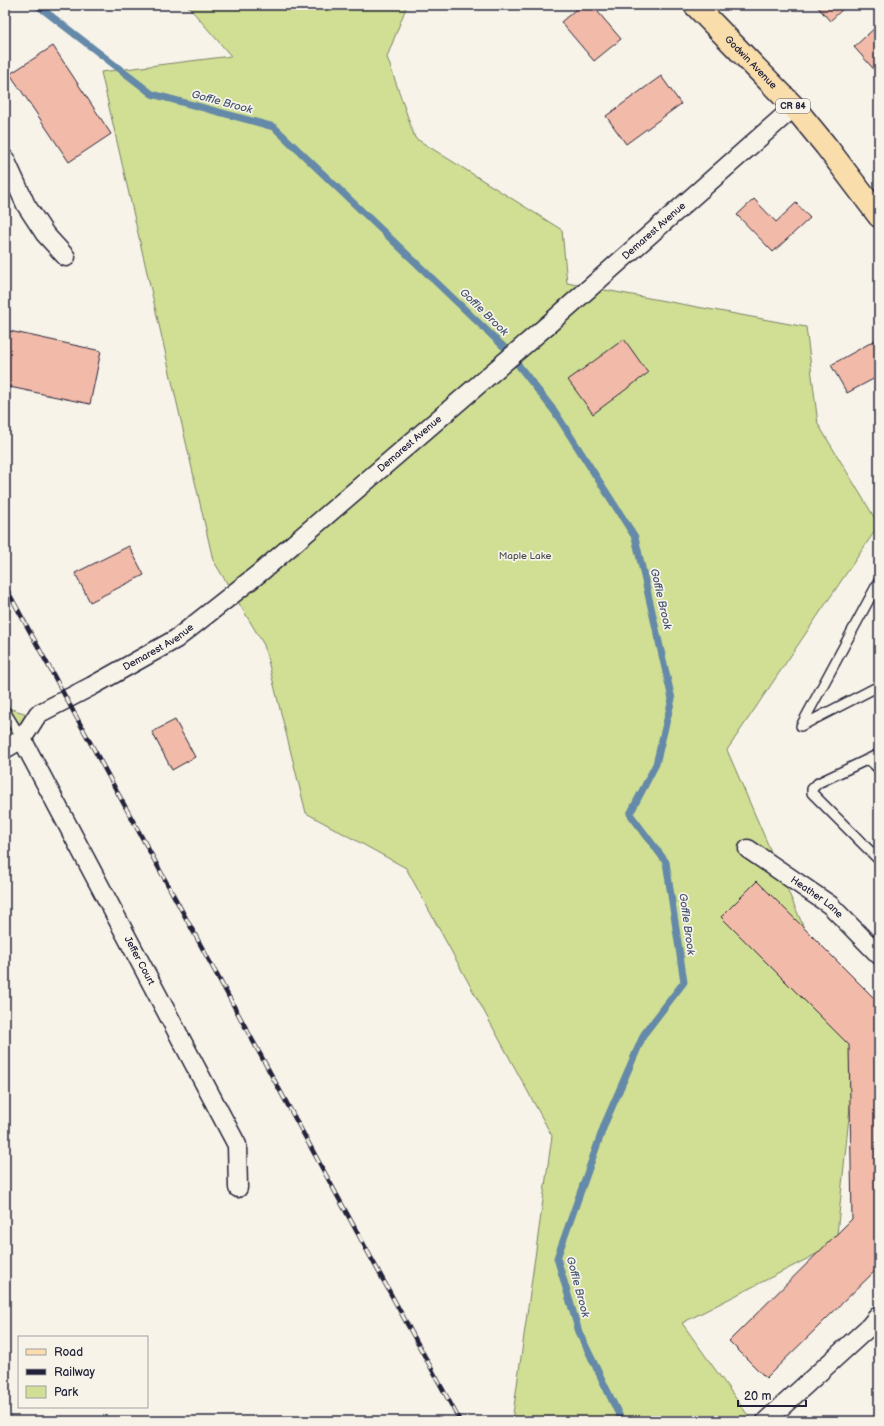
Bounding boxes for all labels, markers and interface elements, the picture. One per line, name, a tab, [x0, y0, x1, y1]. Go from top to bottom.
street label: Godwin Avenue	[722, 33, 779, 92]
water label: Goffle Brook	[190, 88, 254, 116]
road number: CR 84	[776, 99, 810, 113]
street label: Demarest Avenue	[620, 200, 688, 262]
water label: Goffle Brook	[457, 286, 511, 339]
street label: Demarest Avenue	[375, 413, 444, 475]
park label: Maple Lake	[499, 550, 551, 562]
water label: Goffle Brook	[648, 567, 674, 631]
street label: Demarest Avenue	[121, 621, 196, 673]
street label: Heather Lane	[788, 874, 845, 921]
water label: Goffle Brook	[676, 892, 698, 956]
street label: Jeffer Court	[122, 934, 157, 987]
water label: Goffle Brook	[564, 1255, 592, 1319]
legend	[18, 1336, 148, 1408]
text: Road	[54, 1345, 83, 1360]
text: Railway	[54, 1365, 96, 1380]
scale bar	[738, 1382, 806, 1408]
text: Park	[54, 1385, 78, 1400]
text: 20 m	[744, 1389, 771, 1404]

